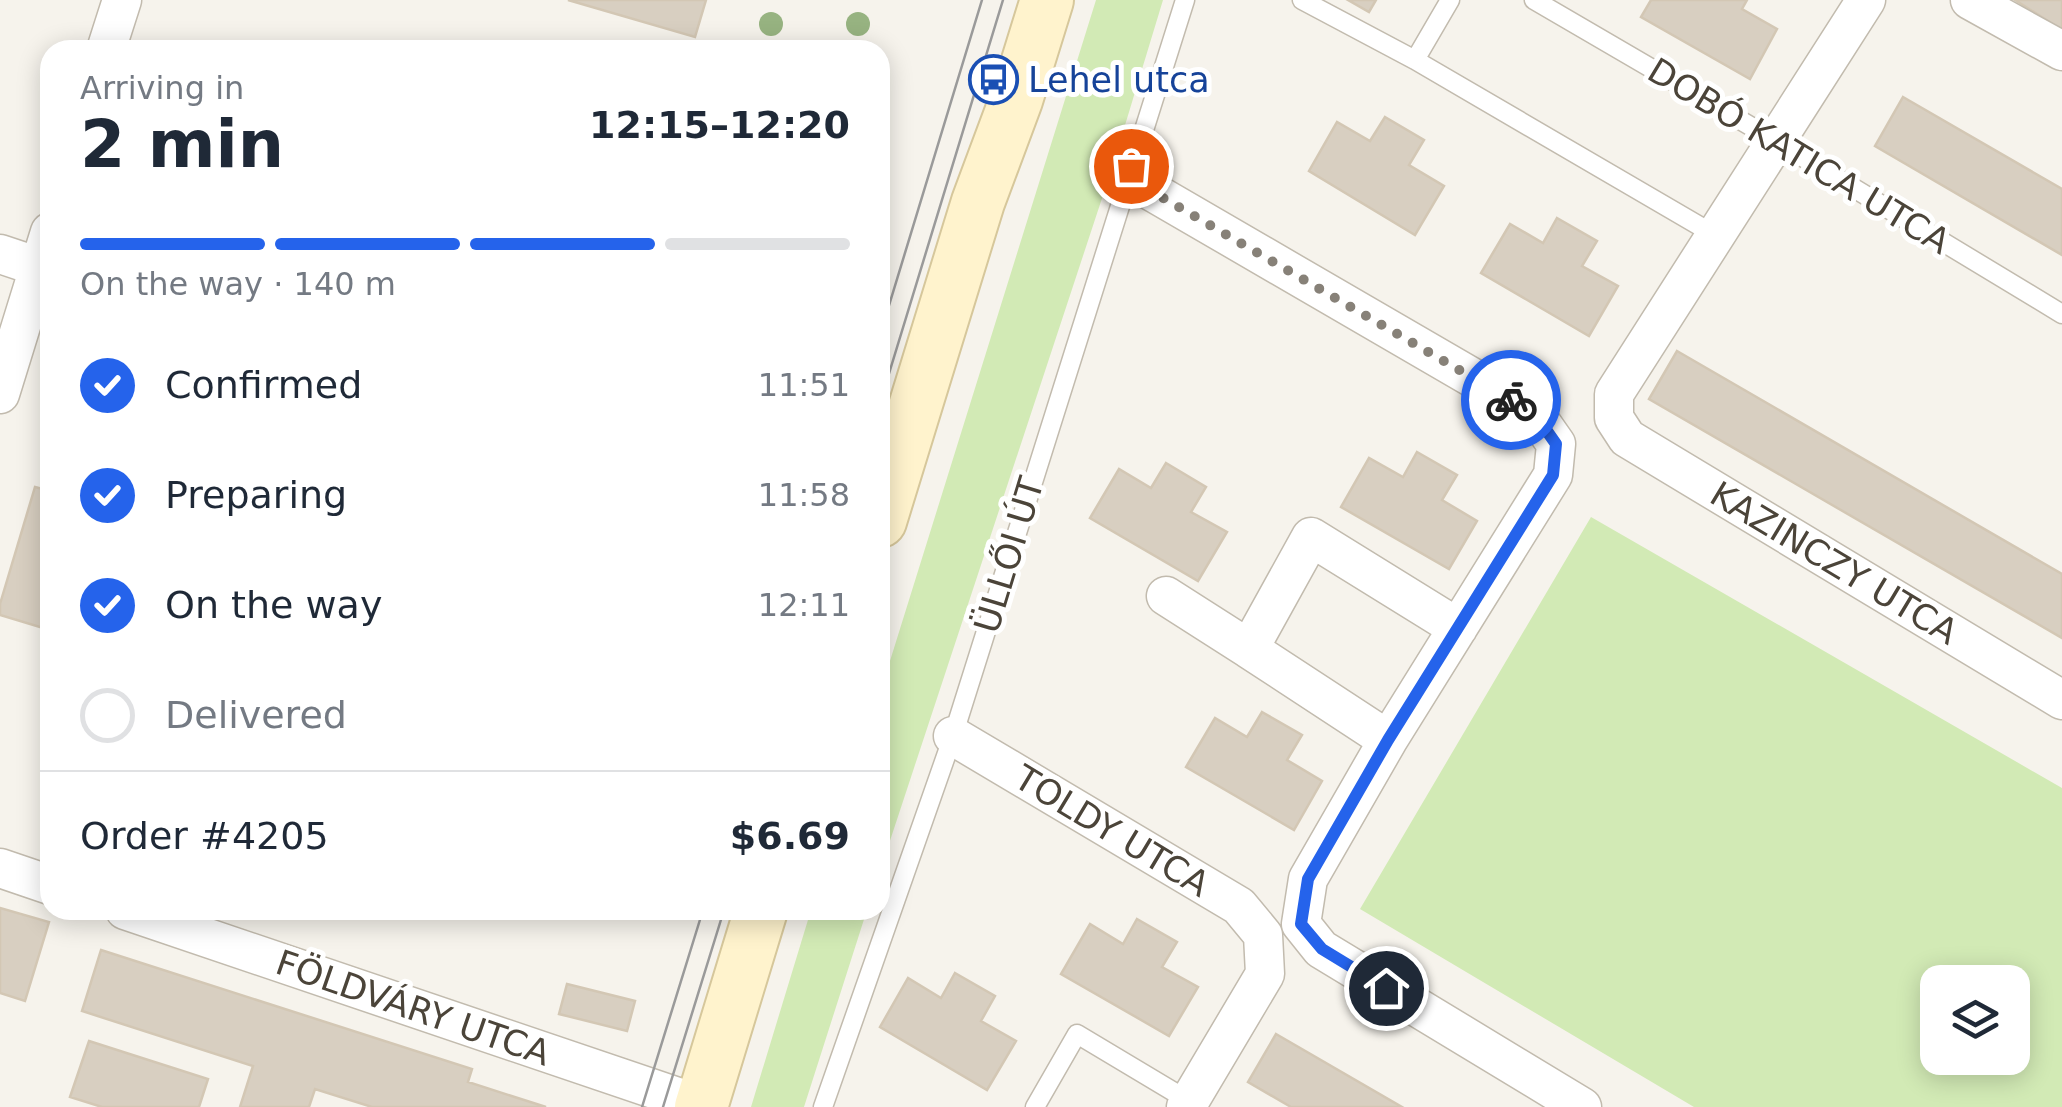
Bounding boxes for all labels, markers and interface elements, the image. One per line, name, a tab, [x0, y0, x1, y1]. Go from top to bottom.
street label: DOBÓ KATICA UTCA	[1641, 49, 1958, 262]
bus stop icon: Lehel utca	[967, 54, 1019, 106]
place label: Lehel utca	[1028, 60, 1210, 100]
text: Arriving in	[80, 69, 244, 107]
text: 12:15–12:20	[589, 103, 850, 147]
text: 2 min	[80, 107, 284, 182]
pin	[1089, 124, 1174, 209]
icon: bag	[1104, 139, 1159, 194]
text: On the way · 140 m	[80, 265, 396, 303]
courier	[1461, 350, 1561, 450]
icon: check	[80, 358, 135, 413]
text: Confirmed	[165, 363, 362, 407]
text: 11:51	[758, 366, 850, 404]
icon: bike	[1484, 373, 1539, 428]
icon: check	[80, 468, 135, 523]
street label: ÜLLŐI ÚT	[965, 471, 1052, 638]
text: Preparing	[165, 473, 347, 517]
street label: KAZINCZY UTCA	[1703, 473, 1965, 653]
text: 11:58	[758, 476, 850, 514]
icon: check	[80, 578, 135, 633]
text: On the way	[165, 583, 382, 627]
text: 12:11	[758, 586, 850, 624]
text: Delivered	[165, 693, 347, 737]
street label: TOLDY UTCA	[1007, 757, 1216, 905]
text: Order #4205	[80, 814, 329, 858]
text: $6.69	[730, 814, 850, 858]
street label: FÖLDVÁRY UTCA	[271, 941, 556, 1074]
pin	[1344, 946, 1429, 1031]
icon: home	[1359, 961, 1414, 1016]
map controls	[1920, 965, 2030, 1075]
button: layers	[1920, 965, 2030, 1075]

